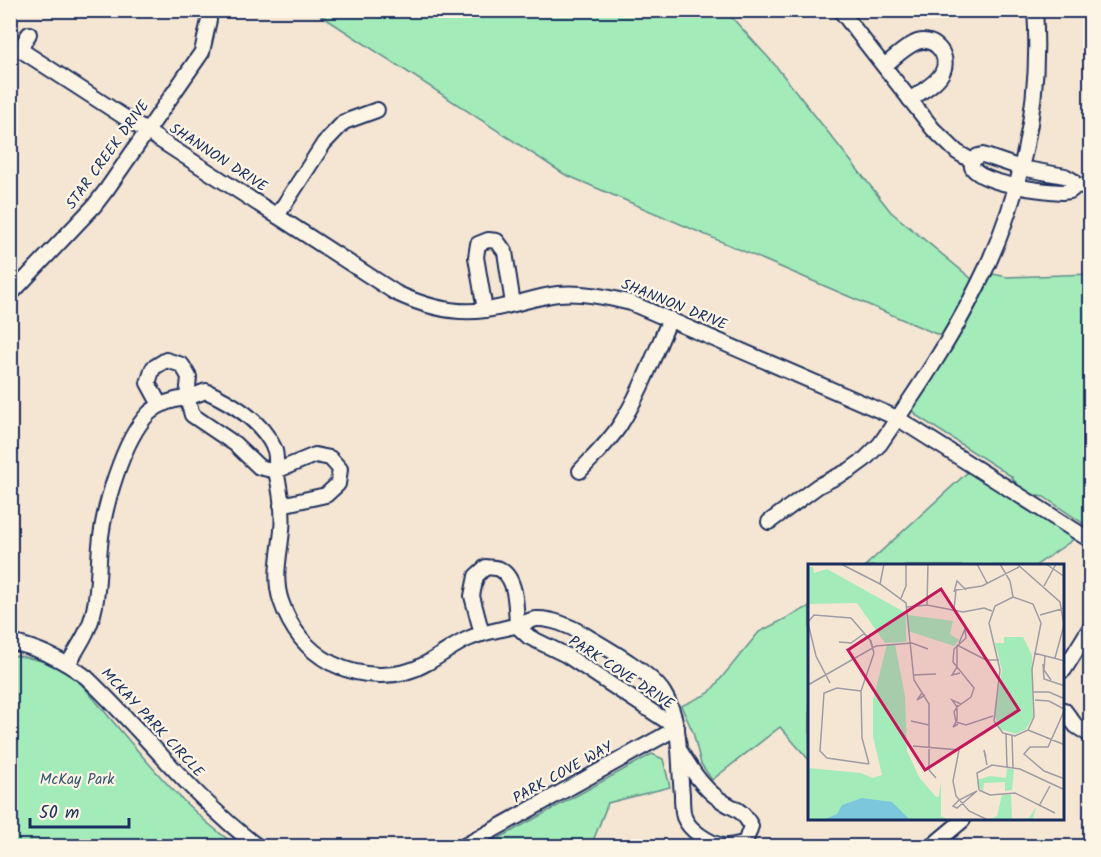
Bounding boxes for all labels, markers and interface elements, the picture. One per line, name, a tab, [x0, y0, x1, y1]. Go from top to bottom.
street label: STAR CREEK DRIVE	[60, 94, 157, 215]
street label: SHANNON DRIVE	[164, 117, 273, 199]
street label: SHANNON DRIVE	[617, 273, 732, 338]
inset map	[808, 564, 1065, 821]
street label: PARK COVE DRIVE	[563, 630, 680, 717]
street label: MCKAY PARK CIRCLE	[95, 663, 210, 784]
street label: PARK COVE WAY	[508, 735, 619, 810]
park label: McKay Park	[40, 768, 115, 792]
scale bar	[30, 791, 129, 829]
text: 50 m	[39, 799, 79, 828]

